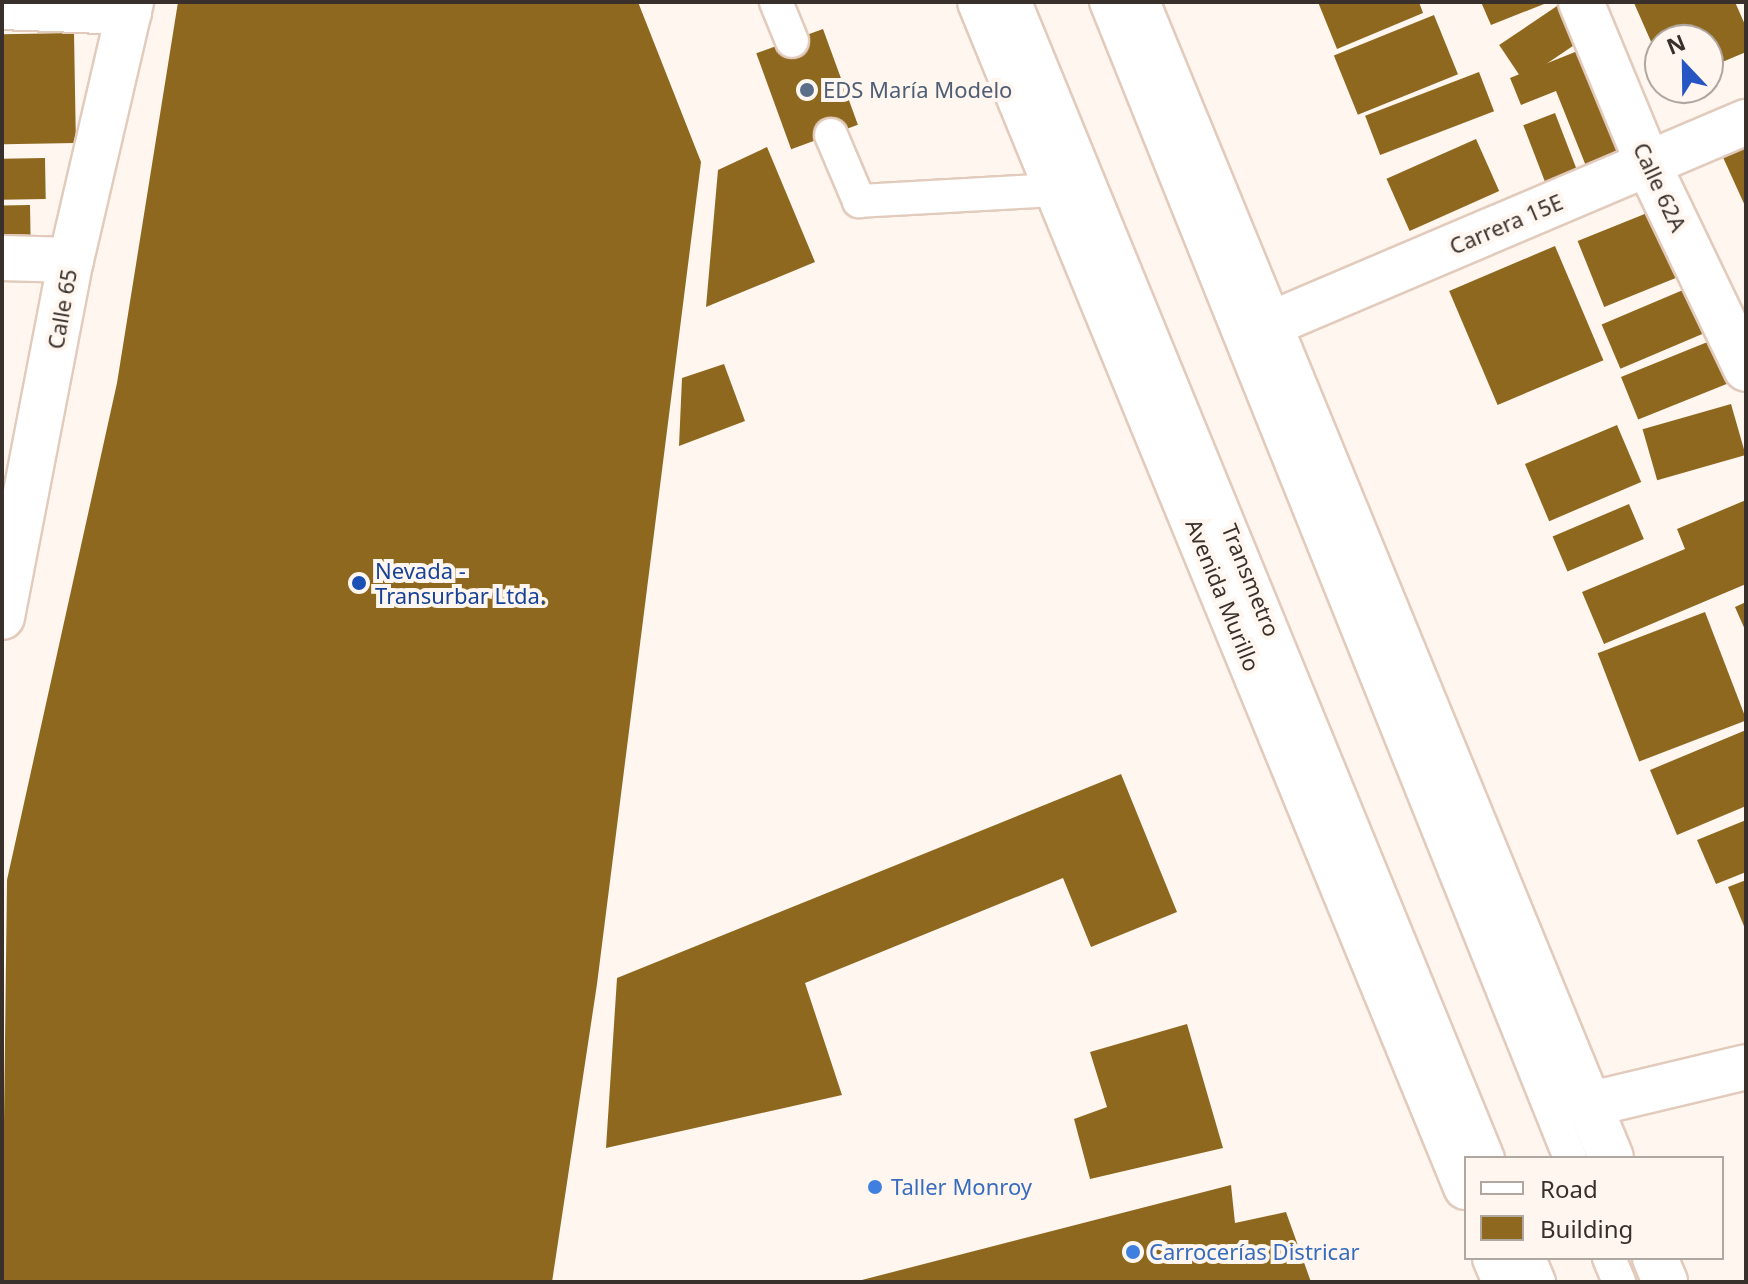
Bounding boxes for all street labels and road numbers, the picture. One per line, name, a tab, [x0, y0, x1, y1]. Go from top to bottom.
street label: Calle 62A	[1628, 138, 1692, 236]
street label: Carrera 15E	[1445, 188, 1567, 260]
street label: Calle 65	[42, 267, 82, 351]
street label: Avenida Murillo	[1181, 515, 1265, 675]
street label: Transmetro	[1216, 520, 1286, 640]

